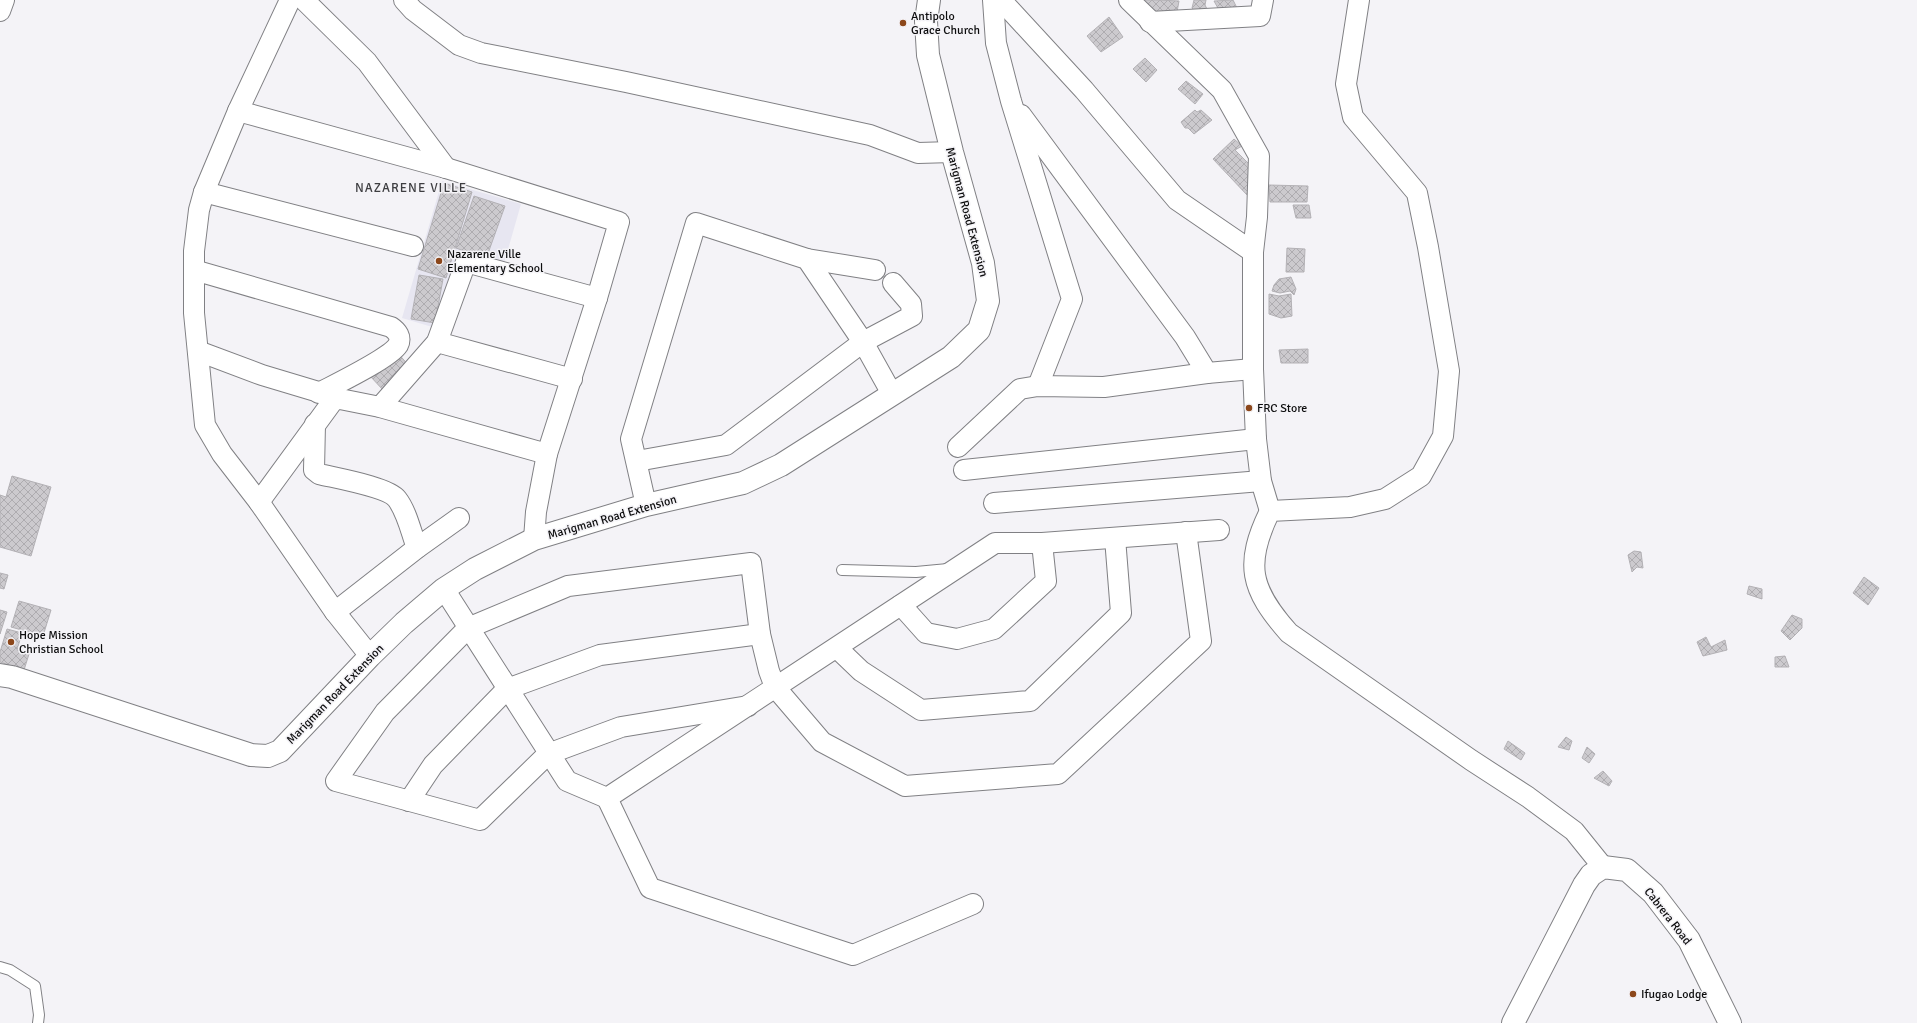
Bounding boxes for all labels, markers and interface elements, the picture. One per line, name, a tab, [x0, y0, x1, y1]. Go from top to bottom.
place label: Antipolo Grace Church	[911, 9, 980, 38]
marker: Antipolo Grace Church	[898, 18, 908, 28]
street label: Marigman Road Extension	[942, 146, 991, 279]
district label: NAZARENE VILLE	[355, 180, 467, 196]
place label: Nazarene Ville Elementary School	[447, 247, 544, 276]
marker: Nazarene Ville Elementary School	[434, 256, 444, 266]
place label: FRC Store	[1257, 401, 1307, 416]
marker: FRC Store	[1244, 403, 1254, 413]
street label: Marigman Road Extension	[546, 492, 678, 543]
place label: Hope Mission Christian School	[19, 628, 104, 657]
marker: Hope Mission Christian School	[6, 637, 16, 647]
street label: Marigman Road Extension	[284, 641, 387, 748]
street label: Cabrera Road	[1641, 885, 1695, 948]
place label: Ifugao Lodge	[1641, 987, 1707, 1002]
marker: Ifugao Lodge	[1628, 989, 1638, 999]

